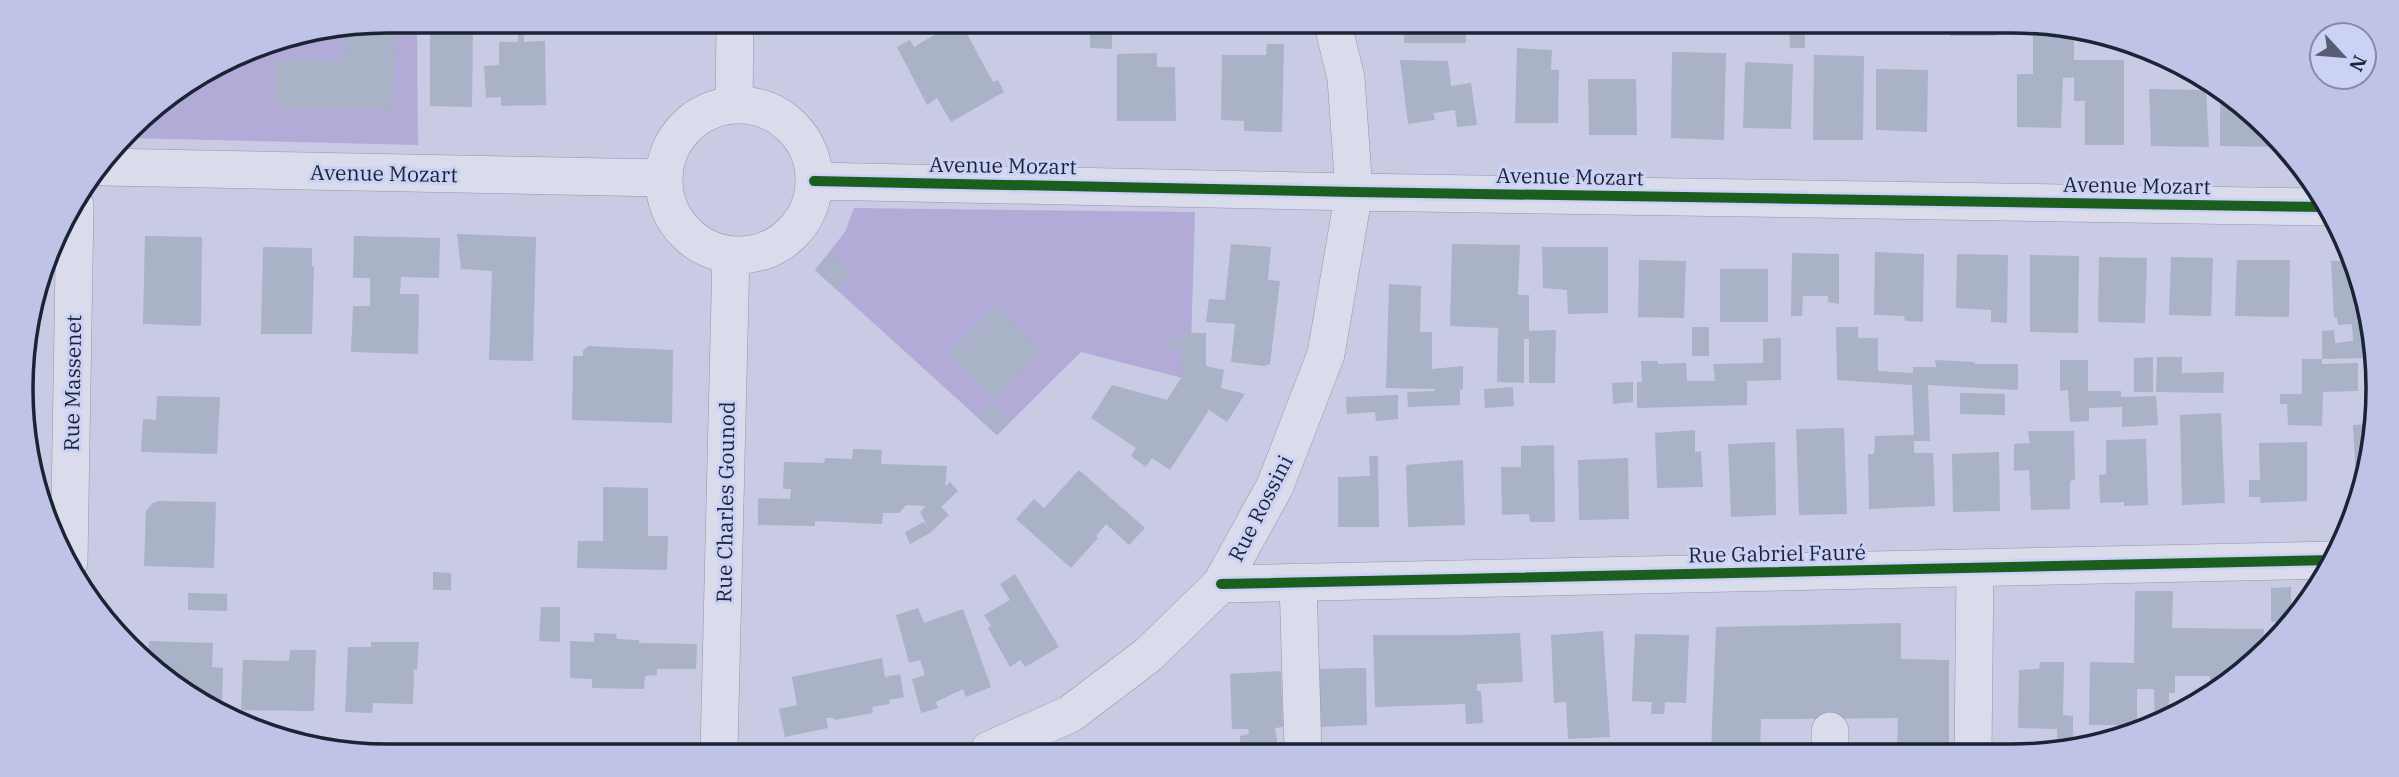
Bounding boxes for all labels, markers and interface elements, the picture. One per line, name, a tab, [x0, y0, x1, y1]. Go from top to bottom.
north arrow	[2308, 21, 2378, 91]
text: N	[2344, 51, 2372, 75]
street label: Avenue Mozart	[929, 150, 1077, 180]
street label: Avenue Mozart	[310, 158, 458, 188]
street label: Avenue Mozart	[1496, 161, 1644, 191]
street label: Avenue Mozart	[2063, 170, 2211, 200]
street label: Rue Massenet	[57, 314, 87, 452]
street label: Rue Charles Gounod	[709, 401, 741, 603]
street label: Rue Rossini	[1221, 450, 1299, 566]
street label: Rue Gabriel Fauré	[1688, 537, 1866, 569]

